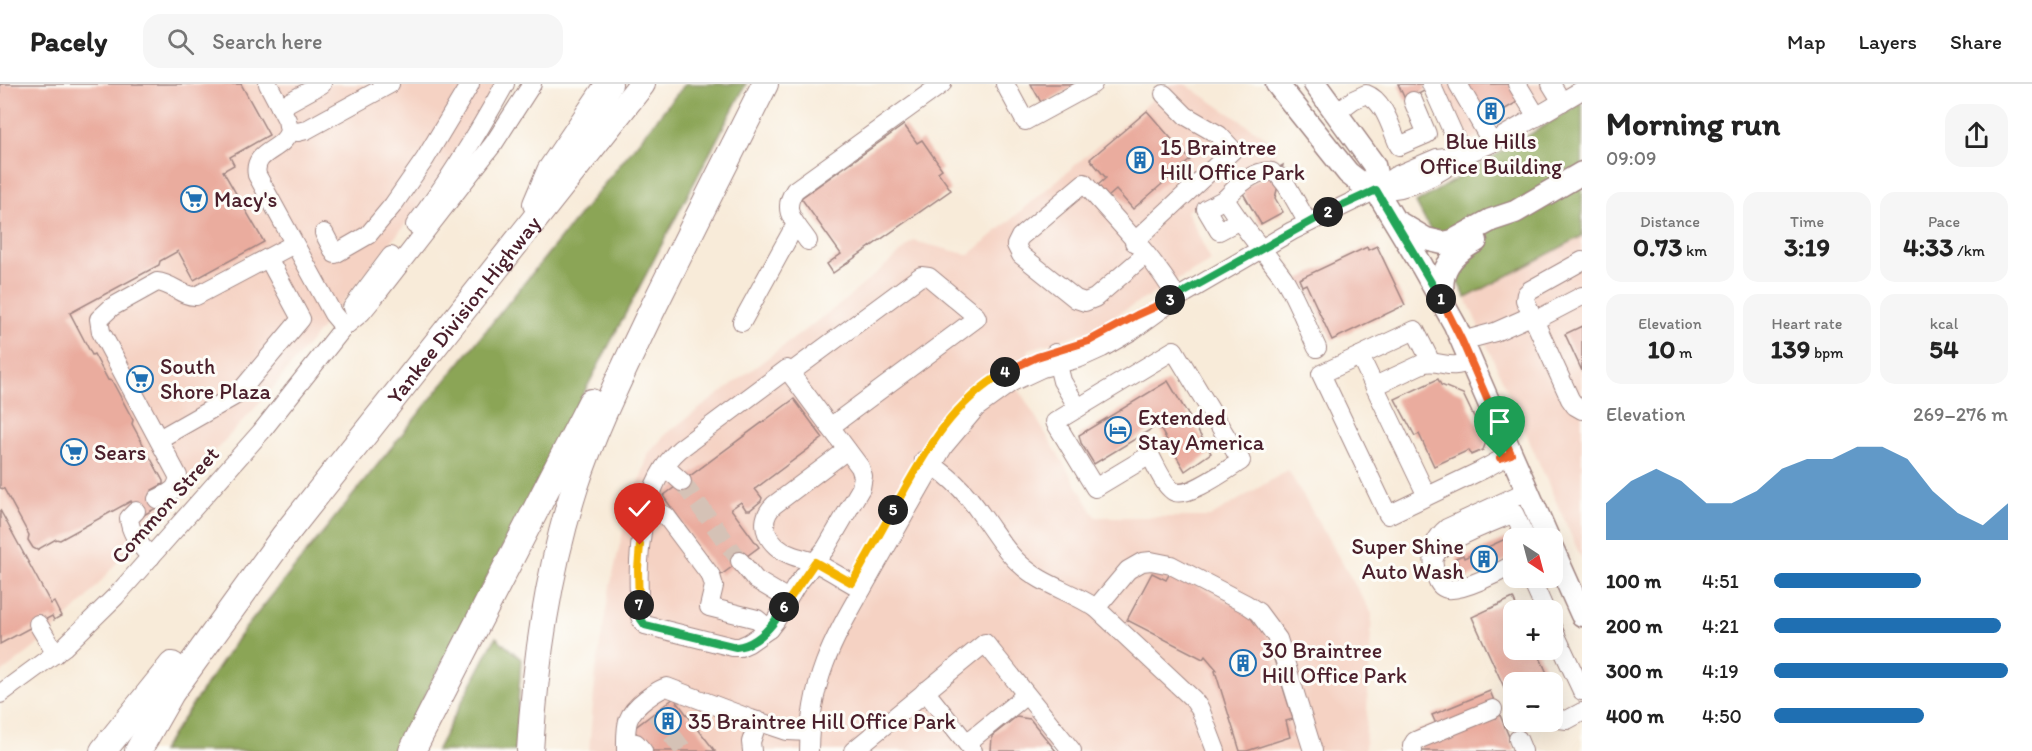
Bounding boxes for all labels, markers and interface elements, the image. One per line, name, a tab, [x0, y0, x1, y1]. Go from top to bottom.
search box	[143, 14, 563, 68]
text: Pacely	[30, 24, 107, 58]
icon: search	[164, 25, 197, 58]
text: Search here	[212, 28, 323, 55]
text: Map	[1787, 29, 1826, 54]
text: Layers	[1859, 29, 1917, 54]
text: Share	[1950, 29, 2002, 54]
building icon: Blue Hills Office Building	[1476, 96, 1506, 126]
text: Morning run	[1606, 104, 1781, 143]
button: share	[1945, 104, 2008, 167]
place label: Blue Hills Office Building	[1420, 128, 1563, 180]
place label: 15 Braintree Hill Office Park	[1160, 134, 1305, 186]
building icon: 15 Braintree Hill Office Park	[1125, 145, 1155, 175]
text: 09:09	[1606, 146, 1656, 170]
supermarket icon: Macy's	[179, 184, 209, 214]
place label: Macy's	[214, 186, 277, 213]
pin: 2	[1313, 197, 1343, 227]
text: 2	[1324, 202, 1332, 221]
street label: Yankee Division Highway	[381, 210, 546, 409]
text: Distance	[1640, 212, 1700, 231]
text: Time	[1790, 212, 1824, 231]
text: Pace	[1928, 212, 1960, 231]
text: 0.73	[1633, 231, 1682, 263]
text: 3:19	[1784, 231, 1830, 263]
text: 4:33	[1903, 231, 1953, 263]
text: km	[1682, 241, 1707, 260]
text: /km	[1953, 241, 1985, 260]
pin: 1	[1426, 284, 1456, 314]
pin: 3	[1155, 285, 1185, 315]
text: 1	[1437, 289, 1445, 308]
text: 3	[1166, 290, 1174, 309]
text: Elevation	[1638, 314, 1702, 333]
text: Heart rate	[1772, 314, 1842, 333]
text: kcal	[1930, 314, 1958, 333]
text: 10	[1647, 333, 1676, 365]
text: 139	[1770, 333, 1810, 365]
text: 54	[1929, 333, 1959, 365]
text: m	[1676, 343, 1693, 362]
text: bpm	[1810, 343, 1844, 362]
place label: South Shore Plaza	[160, 353, 272, 405]
pin: 4	[990, 357, 1020, 387]
text: 4	[1000, 362, 1010, 381]
supermarket icon: South Shore Plaza	[125, 364, 155, 394]
pin	[1474, 396, 1525, 458]
text: Elevation	[1606, 402, 1685, 426]
text: 269–276 m	[1913, 402, 2008, 426]
place label: Extended Stay America	[1138, 404, 1265, 456]
icon: arrive	[1483, 405, 1516, 438]
hotel icon: Extended Stay America	[1103, 415, 1133, 445]
supermarket icon: Sears	[59, 437, 89, 467]
place label: Sears	[94, 439, 146, 466]
street label: Common Street	[105, 441, 225, 569]
pin	[614, 483, 665, 545]
icon: check	[623, 492, 656, 525]
pin: 5	[878, 495, 908, 525]
text: 5	[889, 500, 897, 519]
north arrow	[1503, 528, 1563, 588]
map controls	[1503, 528, 1563, 732]
place label: Super Shine Auto Wash	[1352, 533, 1464, 585]
building icon: Super Shine Auto Wash	[1469, 544, 1499, 574]
text: 100 m	[1606, 569, 1661, 593]
text: 4:51	[1702, 569, 1739, 593]
pin: 7	[624, 590, 654, 620]
pin: 6	[769, 592, 799, 622]
text: 7	[635, 595, 643, 614]
text: 6	[780, 597, 788, 616]
button: +	[1503, 600, 1563, 660]
text: 200 m	[1606, 614, 1662, 638]
text: 4:21	[1702, 614, 1739, 638]
place label: 30 Braintree Hill Office Park	[1262, 637, 1407, 689]
building icon: 30 Braintree Hill Office Park	[1228, 648, 1258, 678]
text: 300 m	[1606, 659, 1663, 683]
text: 4:19	[1702, 659, 1739, 683]
button: −	[1503, 672, 1563, 732]
text: 400 m	[1606, 704, 1664, 728]
text: 4:50	[1702, 704, 1742, 728]
building icon: 35 Braintree Hill Office Park	[653, 706, 683, 736]
place label: 35 Braintree Hill Office Park	[688, 708, 957, 735]

